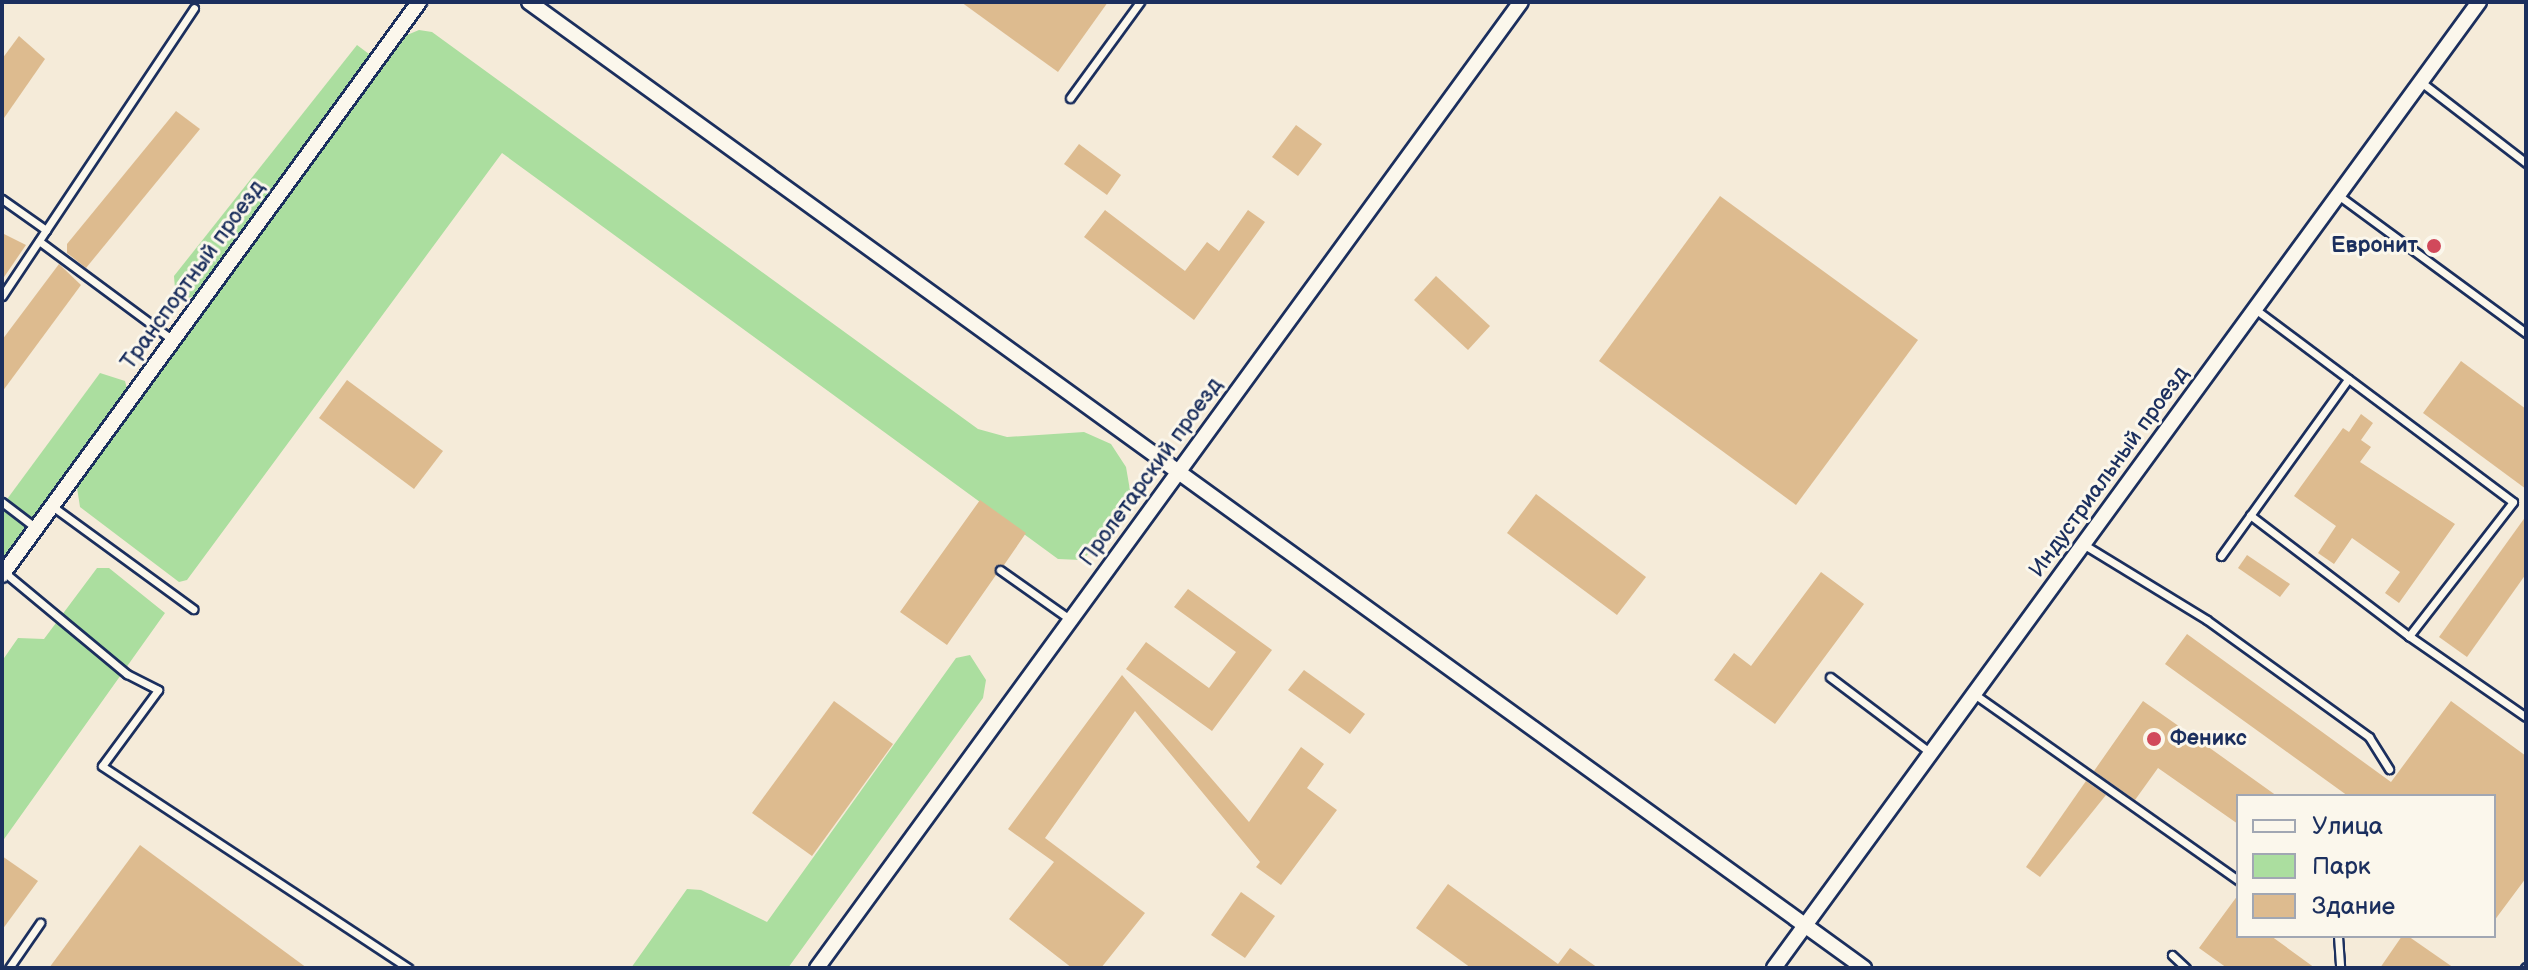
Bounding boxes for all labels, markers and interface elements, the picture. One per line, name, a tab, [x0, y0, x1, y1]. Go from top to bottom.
street label: Транспортный проезд	[115, 175, 271, 375]
place label: Евронит	[2331, 233, 2418, 259]
marker: Евронит	[2425, 237, 2443, 255]
street label: Индустриальный проезд	[2024, 362, 2194, 582]
street label: Пролетарский проезд	[1074, 373, 1228, 571]
place label: Феникс	[2170, 726, 2247, 752]
marker: Феникс	[2145, 730, 2163, 748]
legend	[2236, 794, 2496, 938]
text: Улица	[2312, 812, 2383, 841]
text: Парк	[2312, 852, 2370, 881]
text: Здание	[2312, 892, 2395, 921]

